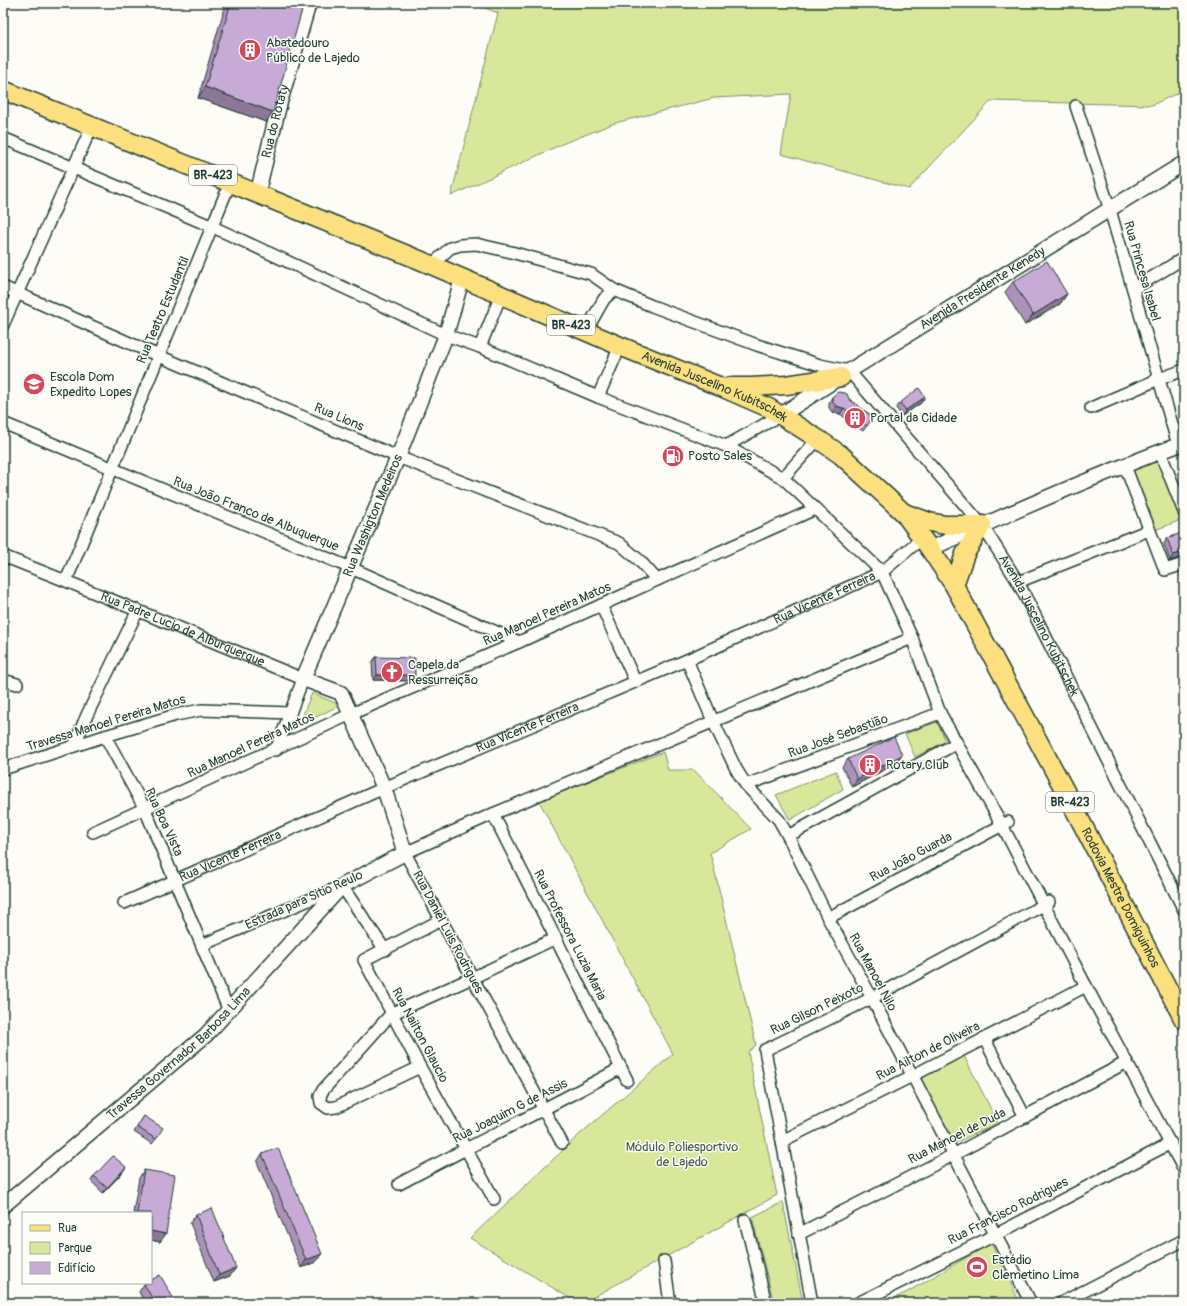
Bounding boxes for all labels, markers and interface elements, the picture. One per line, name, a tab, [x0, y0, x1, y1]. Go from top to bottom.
place label: Abatedouro Público de Lajedo	[266, 35, 360, 66]
building icon: Abatedouro Público de Lajedo	[237, 37, 263, 63]
street label: Rua do Rotaty	[258, 82, 293, 160]
road number: BR-423	[189, 165, 237, 185]
street label: Rua Princesa Isabel	[1120, 219, 1164, 323]
street label: Avenida Presidente Kenedy	[917, 243, 1048, 333]
street label: Rua Teatro Estudantil	[133, 254, 193, 366]
road number: BR-423	[547, 315, 595, 335]
street label: Avenida Juscelino Kubitschek	[639, 348, 791, 426]
place label: Escola Dom Expedito Lopes	[50, 369, 132, 400]
school or university icon: Escola Dom Expedito Lopes	[21, 371, 47, 397]
street label: Rua Lions	[312, 399, 366, 435]
building icon: Portal da Cidade	[842, 405, 868, 431]
place label: Portal da Cidade	[870, 410, 957, 426]
fuel station icon: Posto Sales	[660, 443, 686, 469]
place label: Posto Sales	[688, 448, 752, 464]
street label: Rua Washigton Medeiros	[340, 452, 406, 579]
street label: Rua João Franco de Albuquerque	[171, 473, 342, 555]
street label: Avenida Juscelino Kubitschek	[995, 552, 1083, 699]
street label: Rua Vicente Ferreira	[771, 568, 878, 628]
street label: Rua Manoel Pereira Matos	[481, 579, 614, 649]
street label: Rua Padre Lucio de Alburquerque	[98, 588, 268, 670]
place label: Capela da Ressurreição	[408, 657, 478, 688]
church icon: Capela da Ressurreição	[379, 659, 405, 685]
street label: Travessa Manoel Pereira Matos	[25, 691, 188, 755]
street label: Rua Vicente Ferreira	[474, 699, 581, 756]
street label: Rua Manoel Pereira Matos	[185, 708, 317, 781]
street label: Rua José Sebastião	[786, 710, 890, 762]
building icon: Rotary Club	[857, 752, 883, 778]
place label: Rotary Club	[886, 757, 949, 773]
street label: Rua Boa Vista	[141, 785, 187, 859]
road number: BR-423	[1046, 792, 1094, 812]
street label: Rodovia Mestre Domiguinhos	[1078, 825, 1163, 971]
street label: Rua Vicente Ferreira	[177, 827, 284, 886]
street label: Rua João Guarda	[867, 829, 955, 885]
street label: Estrada para Sitio Reulo	[243, 867, 365, 933]
street label: Rua Professora Luzia Maria	[530, 867, 610, 1003]
street label: Rua Daniel Luis Rodrigues	[409, 868, 487, 996]
street label: Rua Manoel Nilo	[846, 930, 900, 1014]
street label: Rua Gilson Peixoto	[768, 980, 866, 1038]
street label: Travessa Governador Barbosa Lima	[103, 983, 254, 1123]
street label: Rua Nailton Glaucio	[388, 985, 452, 1085]
street label: Rua Ailton de Oliveira	[874, 1018, 982, 1084]
street label: Rua Joaquim G de Assis	[450, 1075, 570, 1147]
street label: Rua Manoel de Duda	[905, 1104, 1009, 1168]
park label: Módulo Poliesportivo de Lajedo	[626, 1139, 738, 1170]
street label: Rua Francisco Rodrigues	[945, 1174, 1071, 1248]
legend	[22, 1212, 152, 1284]
text: Rua	[58, 1221, 77, 1236]
text: Parque	[58, 1241, 92, 1256]
place label: Estádio Clemetino Lima	[992, 1252, 1079, 1283]
sports icon: Estádio Clemetino Lima	[964, 1254, 990, 1280]
text: Edifício	[58, 1261, 96, 1276]

